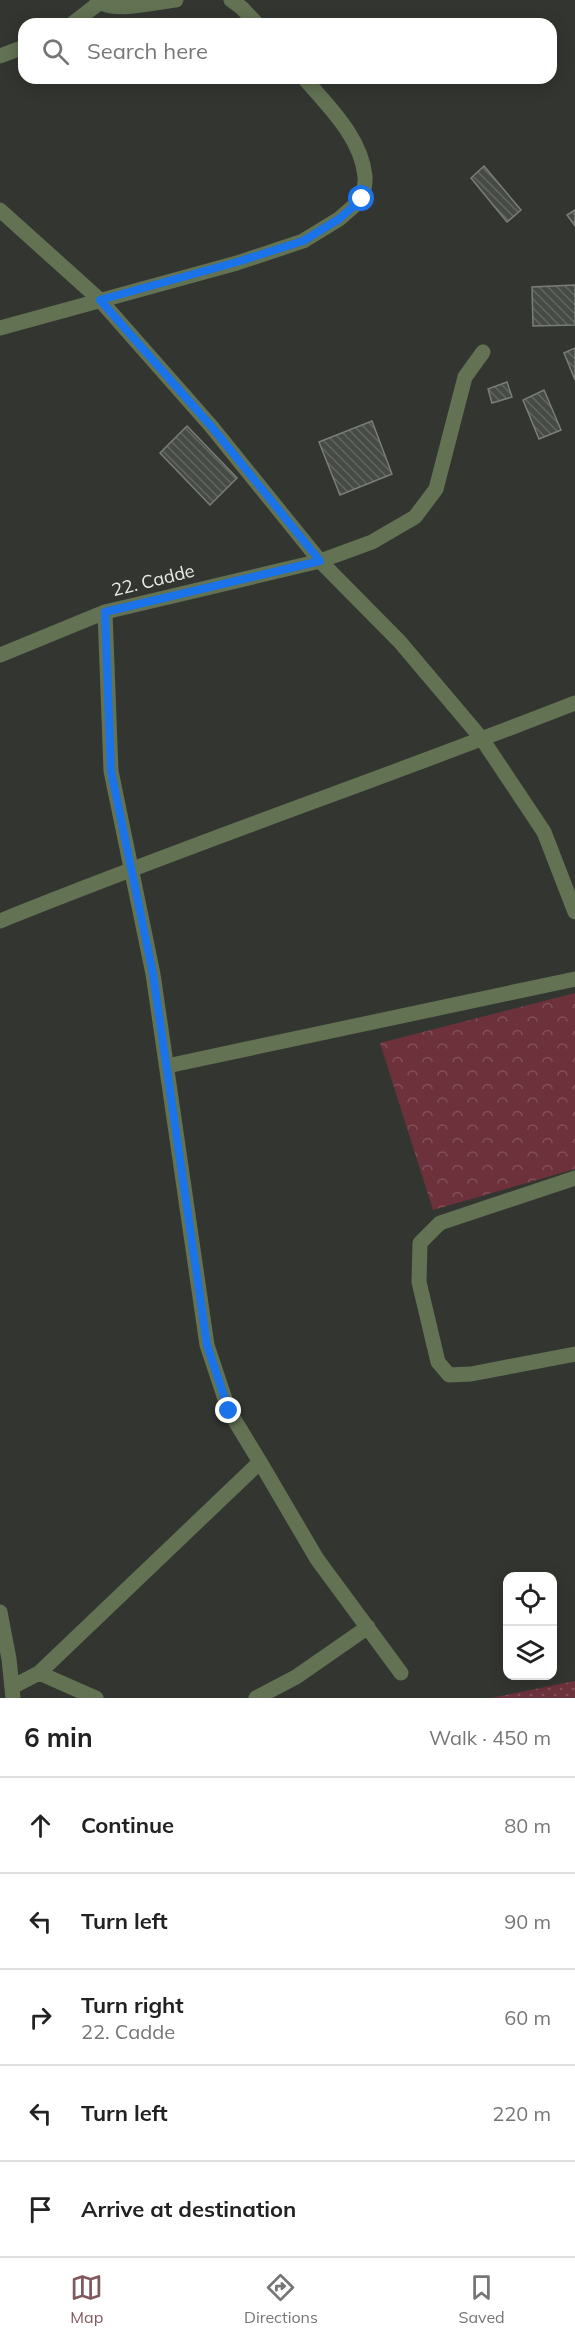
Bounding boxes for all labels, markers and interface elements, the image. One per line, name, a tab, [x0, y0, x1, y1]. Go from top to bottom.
search box	[18, 18, 557, 84]
icon: search	[39, 35, 72, 68]
text: Search here	[87, 37, 208, 65]
route start	[348, 185, 374, 211]
street label: 22. Cadde	[109, 559, 197, 601]
route end	[215, 1397, 241, 1423]
map controls	[503, 1572, 557, 1680]
button: locate	[503, 1572, 557, 1626]
button: layers	[503, 1626, 557, 1680]
text: 6 min	[24, 1721, 93, 1754]
text: Walk · 450 m	[429, 1725, 551, 1750]
icon: ahead	[24, 1809, 57, 1842]
text: Continue	[81, 1811, 174, 1839]
text: 80 m	[504, 1813, 551, 1838]
icon: left	[24, 1905, 57, 1938]
text: Turn left	[81, 1907, 168, 1935]
text: 90 m	[504, 1909, 551, 1934]
text: Turn right	[81, 1991, 184, 2019]
icon: right	[24, 2001, 57, 2034]
text: 60 m	[504, 2005, 551, 2030]
text: 22. Cadde	[81, 2019, 175, 2044]
icon: left	[24, 2097, 57, 2130]
text: Turn left	[81, 2099, 168, 2127]
text: 220 m	[492, 2101, 551, 2126]
icon: arrive	[24, 2193, 57, 2226]
text: Arrive at destination	[81, 2195, 296, 2223]
tab: Map	[70, 2271, 103, 2327]
tab: Directions	[244, 2271, 318, 2327]
tab: Saved	[459, 2271, 505, 2327]

